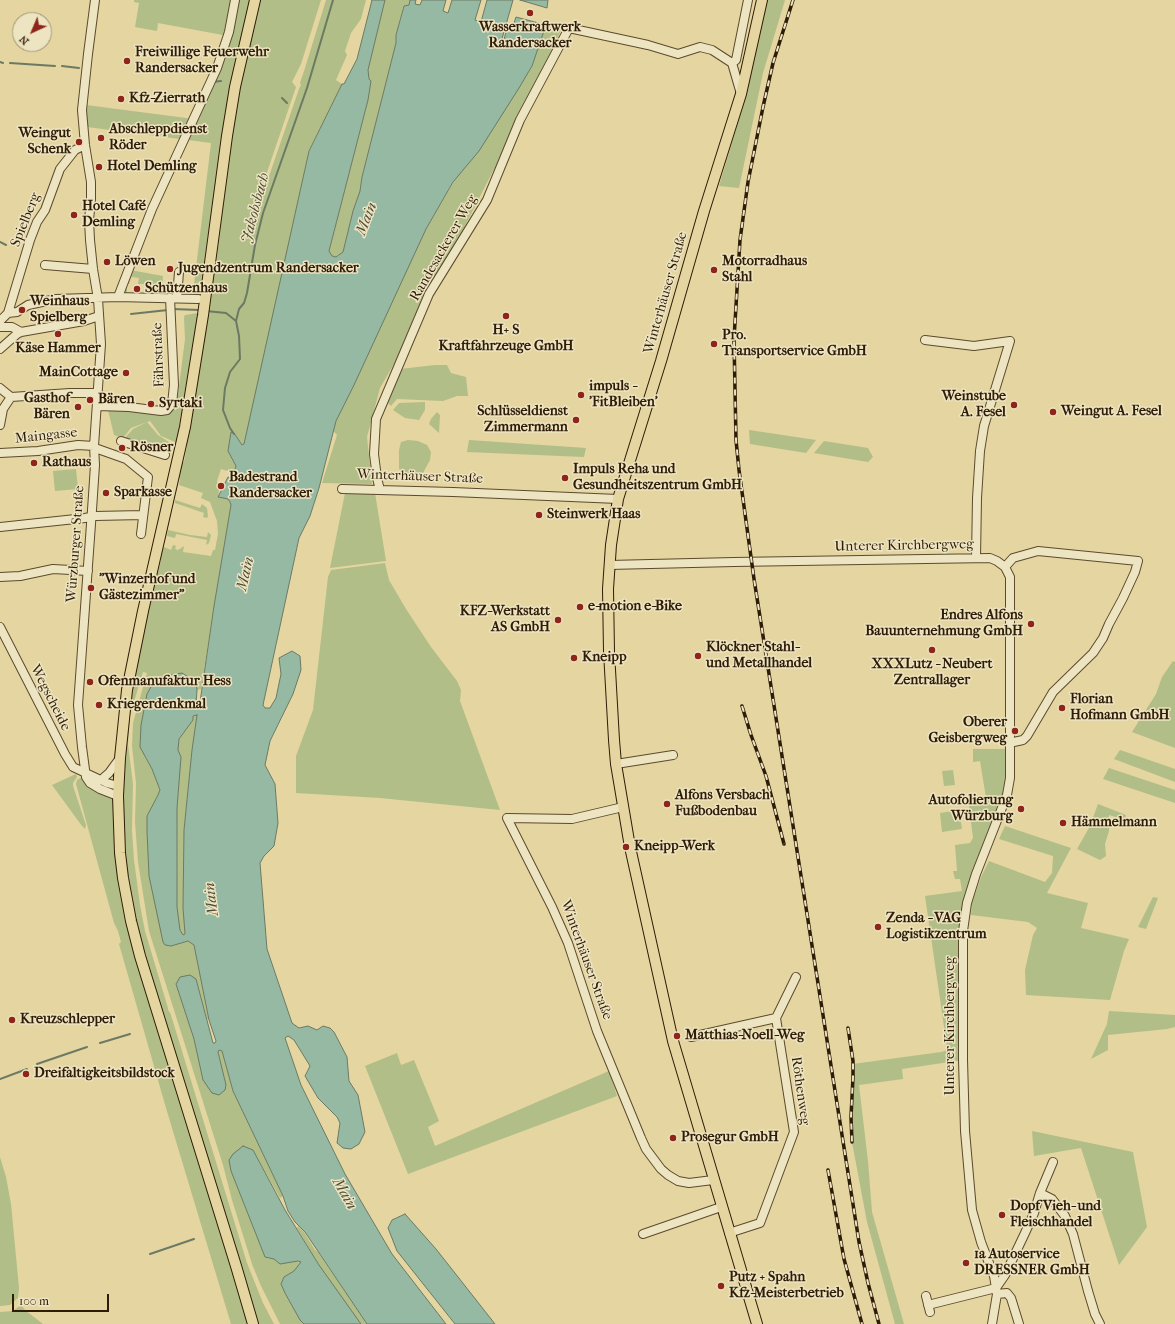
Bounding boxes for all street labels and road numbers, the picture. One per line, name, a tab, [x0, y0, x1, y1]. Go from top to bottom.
street label: Spielberg	[8, 190, 44, 250]
street label: Randesackerer Weg	[407, 192, 481, 304]
street label: Winterhäuser Straße	[641, 230, 691, 356]
street label: Fährstraße	[149, 322, 169, 388]
street label: Maingasse	[14, 424, 78, 448]
street label: Winterhäuser Straße	[357, 466, 483, 488]
street label: Würzburger Straße	[64, 485, 88, 603]
street label: Unterer Kirchbergweg	[834, 536, 974, 556]
street label: Wegscheide	[26, 662, 74, 734]
street label: Winterhäuser Straße	[557, 898, 615, 1022]
street label: Unterer Kirchbergweg	[943, 956, 959, 1096]
street label: Röthenweg	[787, 1056, 813, 1126]

